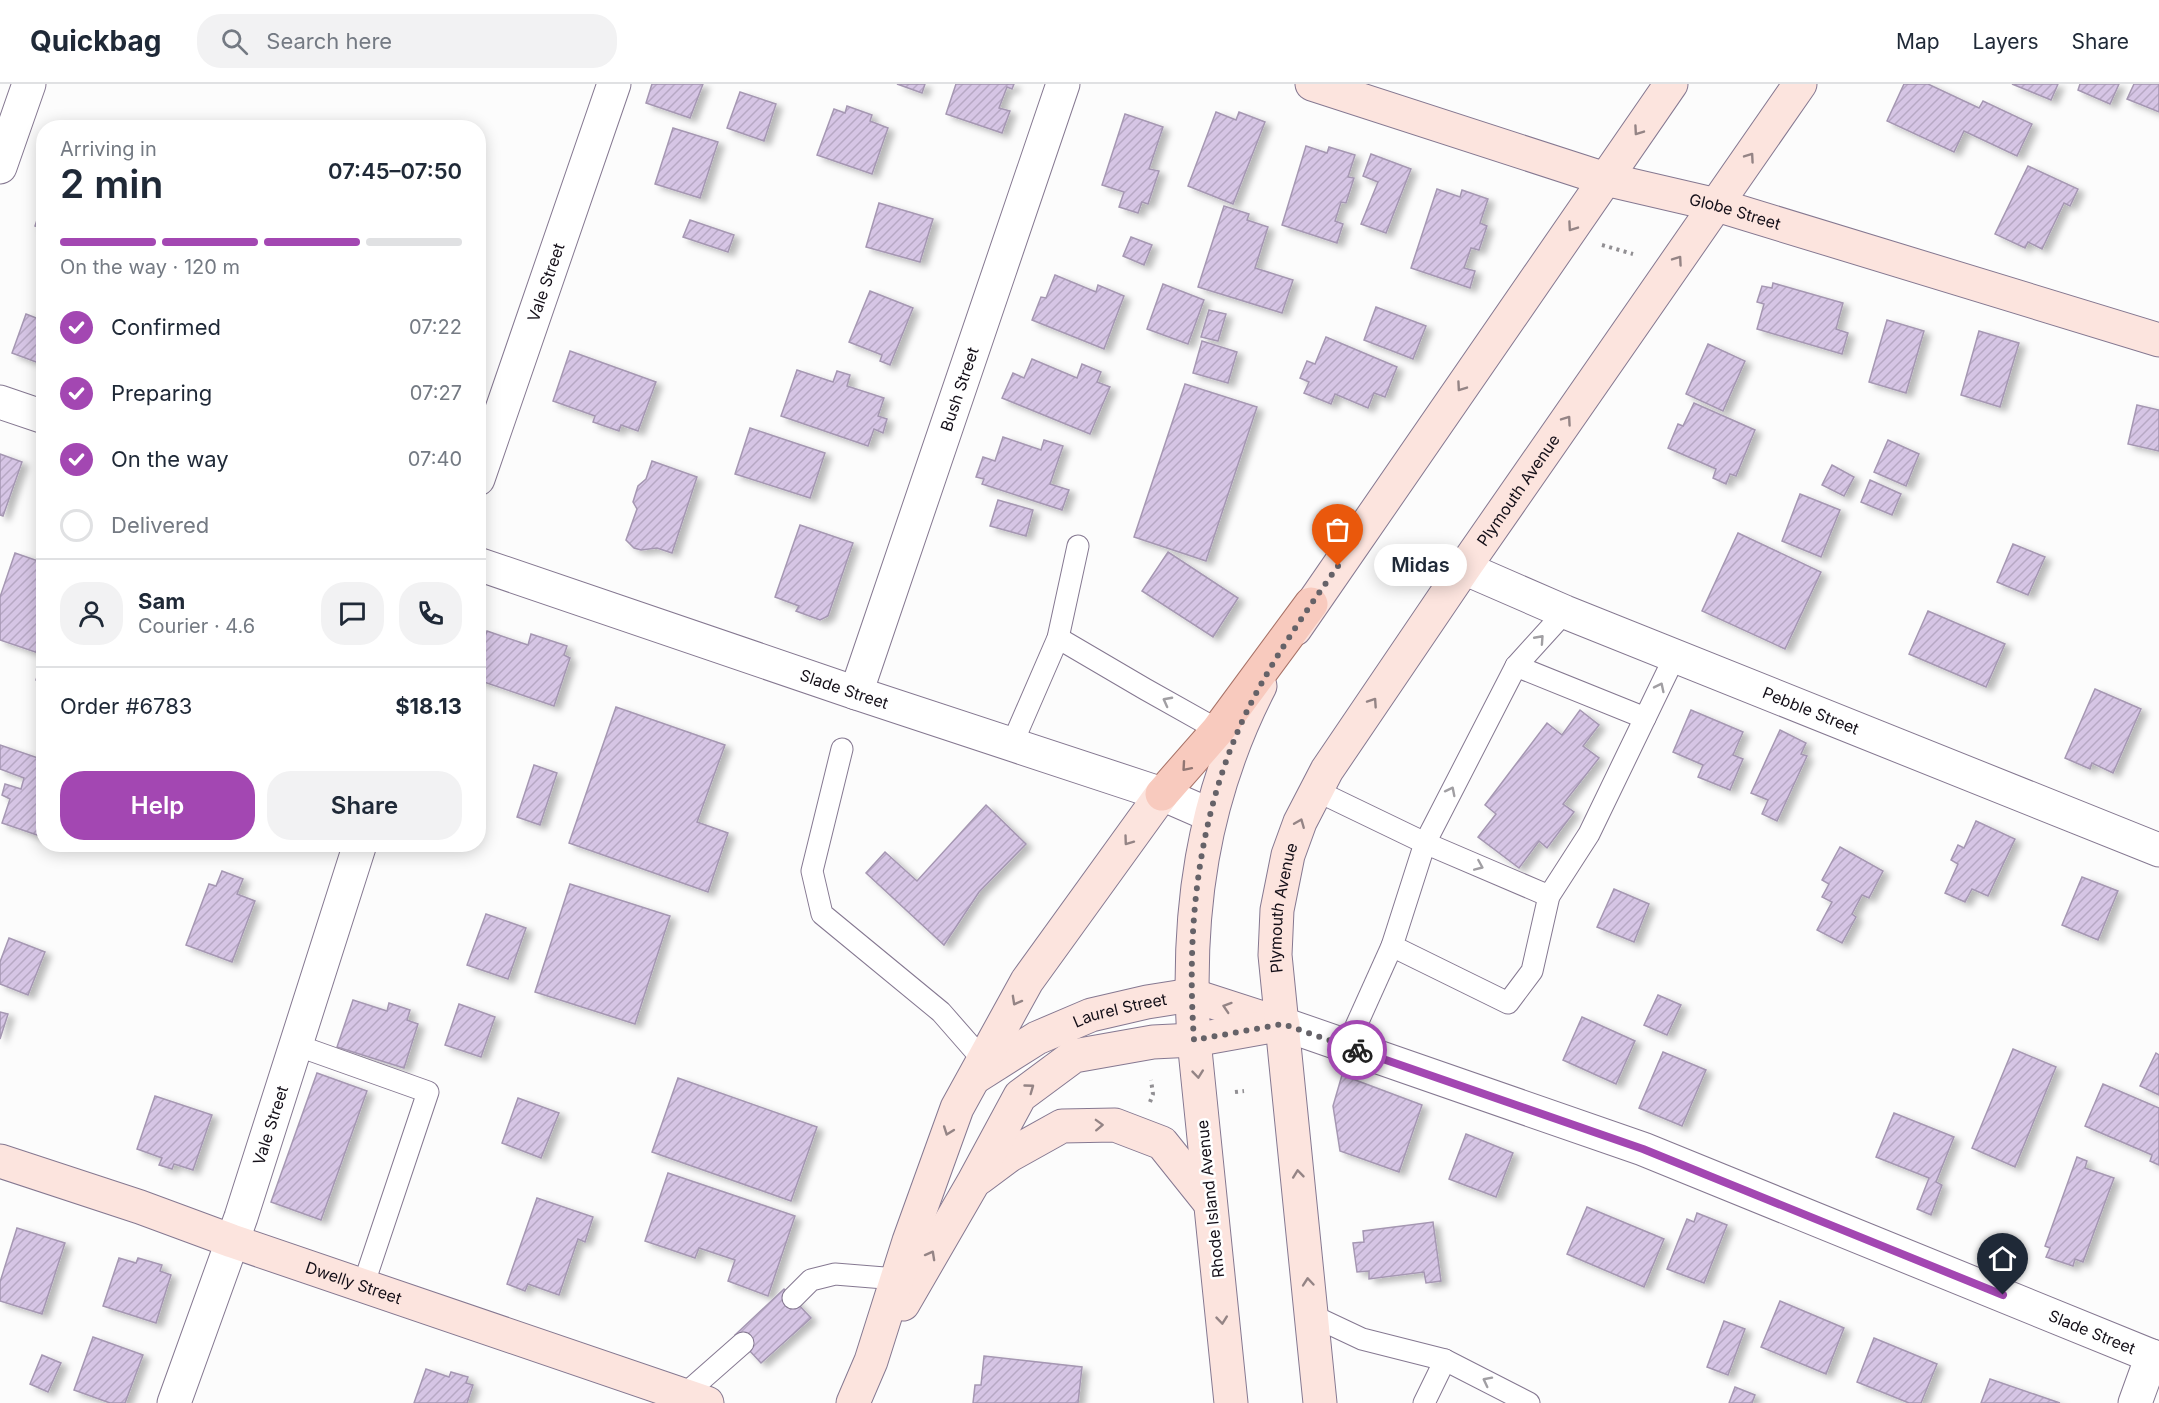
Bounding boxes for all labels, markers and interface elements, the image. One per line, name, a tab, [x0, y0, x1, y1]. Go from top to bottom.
search box	[197, 14, 617, 68]
text: Quickbag	[30, 24, 161, 58]
icon: search	[218, 25, 251, 58]
text: Search here	[266, 28, 392, 54]
text: Map	[1896, 29, 1940, 54]
text: Layers	[1973, 29, 2039, 54]
text: Share	[2072, 29, 2129, 54]
one-way arrow	[1634, 125, 1645, 136]
text: Arriving in	[60, 137, 157, 161]
one-way arrow	[1743, 153, 1754, 164]
text: 07:45–07:50	[328, 158, 462, 184]
text: 2 min	[60, 160, 163, 207]
street label: Globe Street	[1687, 189, 1783, 234]
one-way arrow	[1568, 220, 1579, 231]
street label: Vale Street	[523, 240, 569, 324]
text: On the way · 120 m	[60, 255, 240, 279]
one-way arrow	[1671, 256, 1682, 267]
icon: check	[60, 311, 93, 344]
text: Confirmed	[111, 314, 221, 340]
text: 07:22	[409, 315, 462, 339]
street label: Bush Street	[936, 344, 983, 434]
icon: check	[60, 377, 93, 410]
text: Preparing	[111, 380, 212, 406]
text: 07:27	[410, 381, 462, 405]
one-way arrow	[1457, 381, 1468, 392]
one-way arrow	[1560, 416, 1571, 427]
street label: Plymouth Avenue	[1472, 430, 1564, 550]
icon: check	[60, 443, 93, 476]
text: On the way	[111, 446, 229, 472]
text: 07:40	[408, 447, 462, 471]
pin	[1312, 504, 1363, 566]
text: Delivered	[111, 512, 209, 538]
icon: bag	[1321, 513, 1354, 546]
callout: Midas	[1374, 545, 1467, 587]
text: Midas	[1391, 553, 1450, 577]
button: person	[60, 582, 123, 645]
button: chat	[321, 582, 384, 645]
button: phone	[399, 582, 462, 645]
text: Sam	[138, 588, 185, 614]
text: Courier · 4.6	[138, 614, 255, 638]
one-way arrow	[1533, 635, 1544, 646]
street label: Slade Street	[798, 665, 891, 713]
one-way arrow	[1652, 682, 1664, 693]
street label: Pebble Street	[1760, 682, 1862, 739]
text: Order #6783	[60, 693, 192, 719]
text: $18.13	[395, 693, 462, 719]
one-way arrow	[1163, 697, 1173, 708]
one-way arrow	[1365, 697, 1376, 708]
one-way arrow	[1182, 760, 1193, 770]
button: Help	[60, 771, 255, 840]
button: Share	[267, 771, 462, 840]
one-way arrow	[1444, 787, 1456, 798]
one-way arrow	[1293, 818, 1305, 829]
one-way arrow	[1124, 835, 1135, 846]
street label: Plymouth Avenue	[1265, 840, 1302, 974]
one-way arrow	[1472, 859, 1483, 871]
street label: Laurel Street	[1070, 989, 1168, 1032]
one-way arrow	[1012, 995, 1023, 1005]
one-way arrow	[1222, 1001, 1233, 1014]
courier	[1327, 1020, 1387, 1080]
icon: bike	[1341, 1034, 1374, 1067]
one-way arrow	[1191, 1070, 1203, 1079]
street label: Vale Street	[248, 1083, 292, 1167]
one-way arrow	[1023, 1085, 1034, 1096]
one-way arrow	[1095, 1119, 1104, 1132]
street label: Rhode Island Avenue	[1192, 1119, 1228, 1279]
one-way arrow	[943, 1125, 956, 1136]
one-way arrow	[1292, 1169, 1305, 1178]
pin	[1977, 1233, 2028, 1295]
icon: home	[1986, 1242, 2019, 1275]
one-way arrow	[924, 1251, 935, 1261]
street label: Dwelly Street	[303, 1257, 404, 1308]
one-way arrow	[1302, 1278, 1315, 1287]
street label: Slade Street	[2046, 1305, 2138, 1358]
one-way arrow	[1215, 1316, 1228, 1325]
one-way arrow	[1482, 1377, 1493, 1389]

